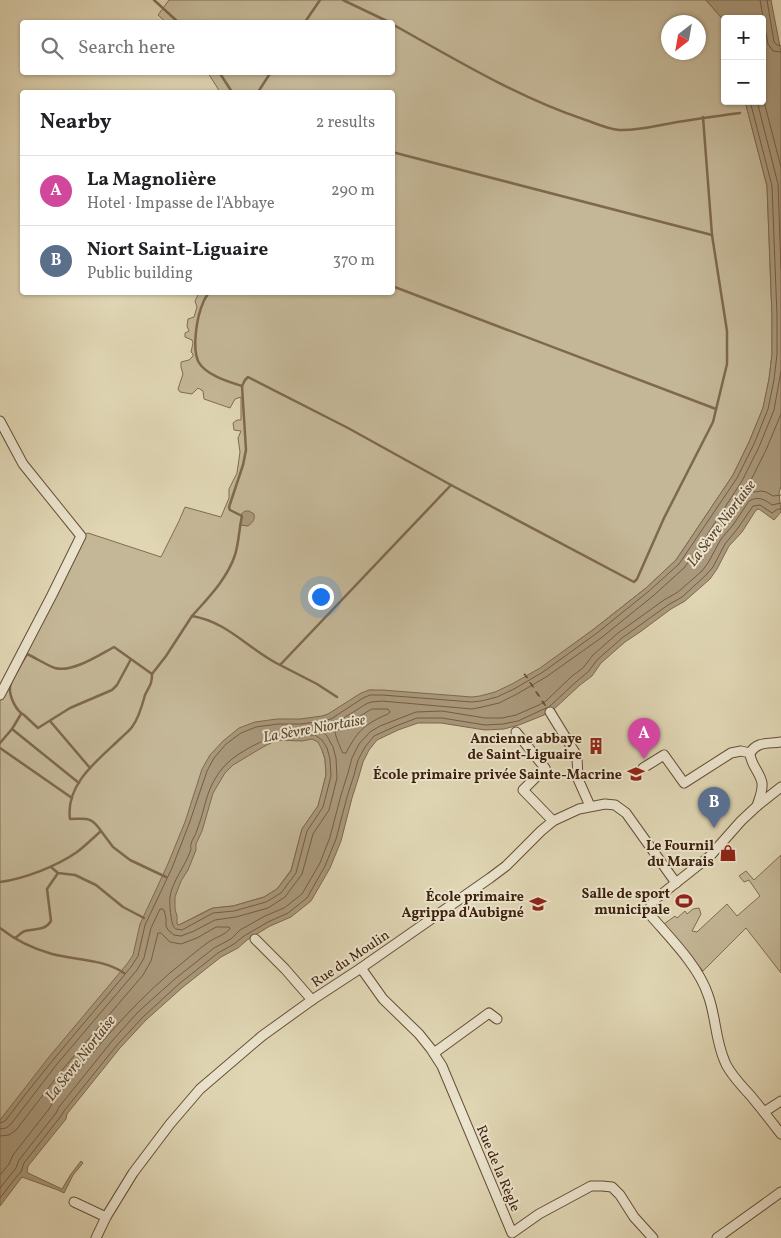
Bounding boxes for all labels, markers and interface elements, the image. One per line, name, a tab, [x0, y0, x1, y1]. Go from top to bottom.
north arrow	[661, 15, 706, 60]
map controls	[721, 15, 766, 105]
button: +	[721, 15, 766, 60]
search box	[20, 20, 395, 75]
icon: search	[38, 34, 66, 62]
text: Search here	[78, 35, 175, 61]
button: −	[721, 60, 766, 105]
text: Nearby	[40, 108, 111, 137]
text: 2 results	[316, 112, 375, 134]
text: La Magnolière	[87, 167, 216, 193]
text: A	[50, 180, 62, 202]
text: 290 m	[331, 180, 375, 202]
text: Hotel · Impasse de l'Abbaye	[87, 193, 275, 215]
text: Niort Saint-Liguaire	[87, 237, 268, 263]
text: B	[51, 250, 61, 272]
text: 370 m	[333, 250, 375, 272]
text: Public building	[87, 263, 193, 285]
water label: La Sèvre Niortaise	[683, 476, 762, 572]
your location	[308, 584, 334, 610]
water label: La Sèvre Niortaise	[261, 710, 368, 749]
pin: A	[628, 718, 660, 759]
place label: Ancienne abbaye de Saint-Liguaire	[468, 730, 582, 765]
building icon: Ancienne abbaye de Saint-Liguaire	[586, 736, 606, 756]
school or university icon: École primaire privée Sainte-Macrine	[626, 764, 646, 784]
place label: École primaire privée Sainte-Macrine	[373, 766, 622, 785]
pin: B	[698, 787, 730, 828]
place label: Le Fournil du Marais	[646, 837, 714, 872]
shop icon: Le Fournil du Marais	[718, 843, 738, 863]
place label: Salle de sport municipale	[582, 885, 670, 920]
place label: École primaire Agrippa d'Aubigné	[401, 888, 524, 923]
sports icon: Salle de sport municipale	[674, 891, 694, 911]
school or university icon: École primaire Agrippa d'Aubigné	[528, 894, 548, 914]
street label: Rue du Moulin	[308, 926, 394, 992]
water label: La Sèvre Niortaise	[41, 1011, 122, 1106]
street label: Rue de la Règle	[471, 1122, 524, 1215]

